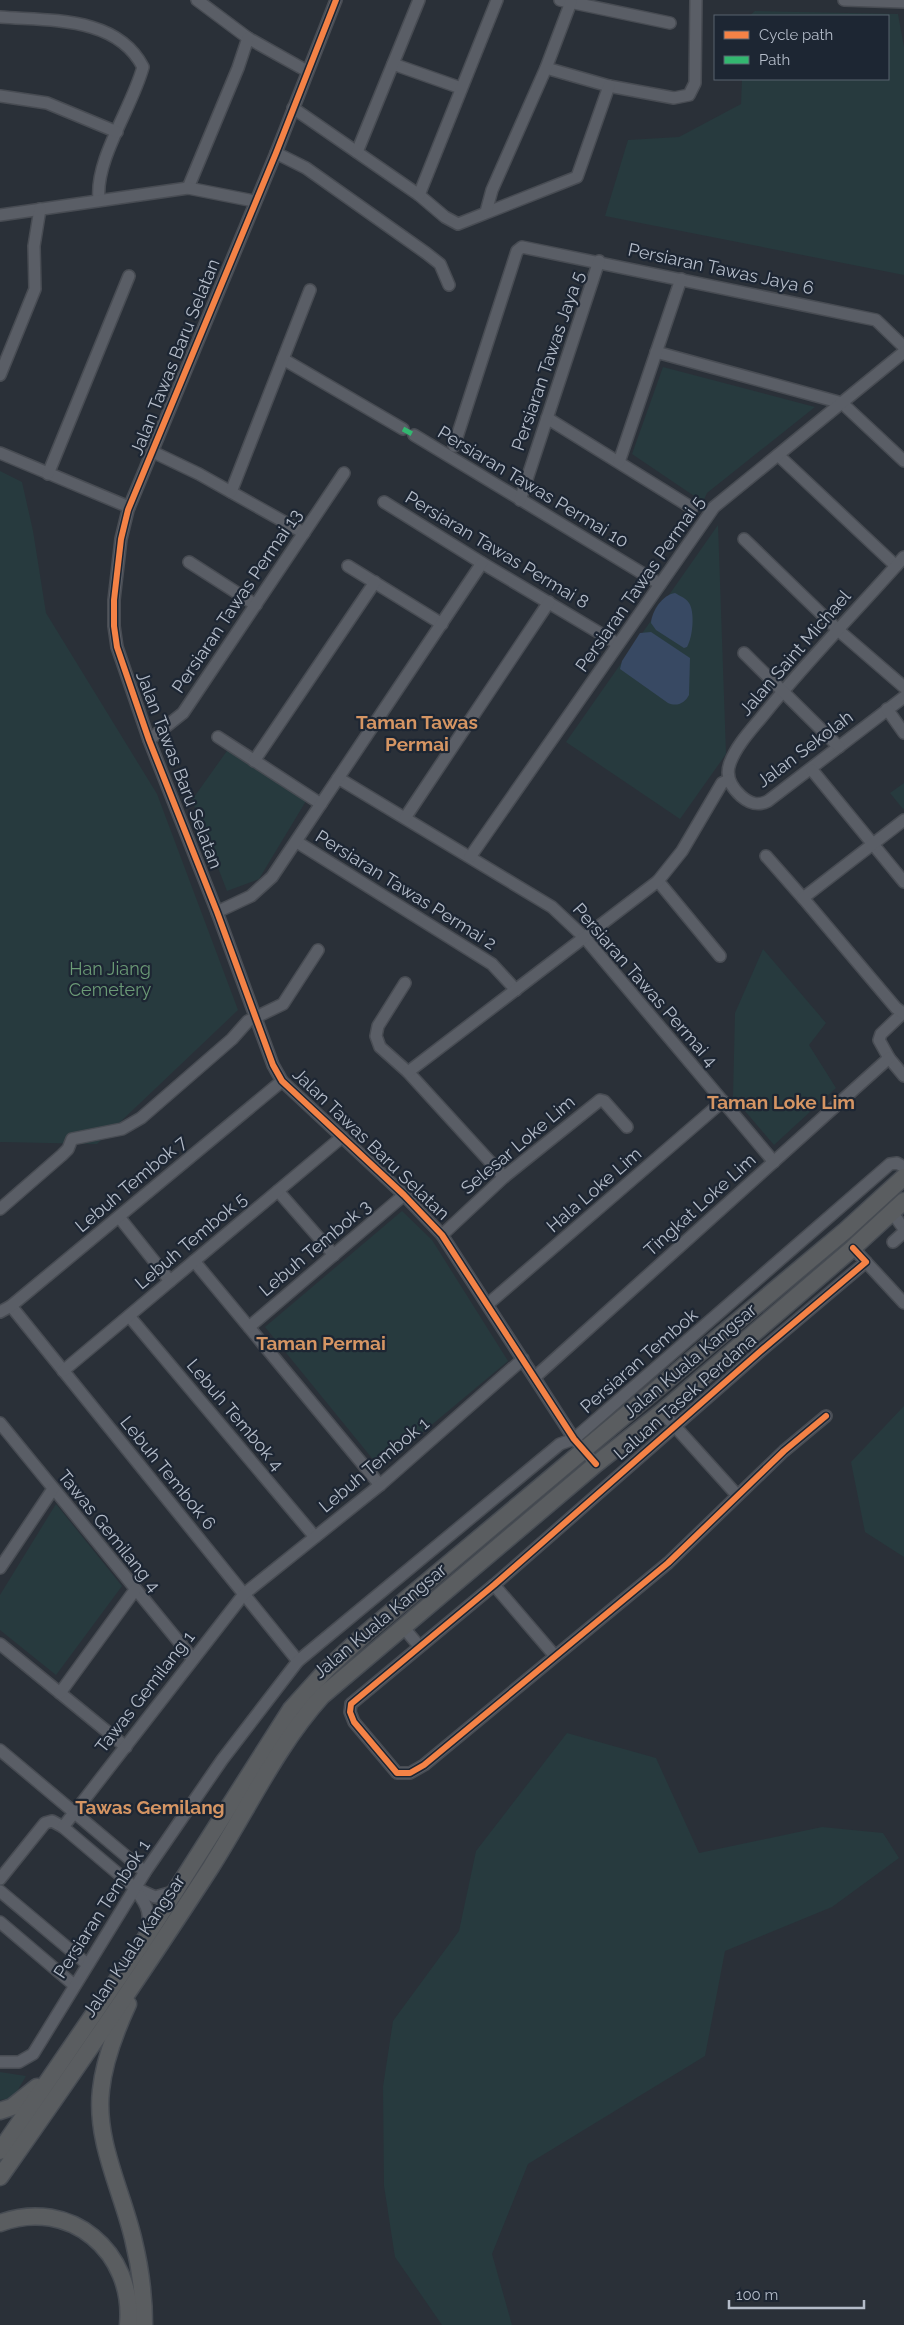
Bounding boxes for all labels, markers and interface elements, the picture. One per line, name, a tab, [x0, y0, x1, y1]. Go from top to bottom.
legend	[714, 15, 889, 80]
text: Cycle path	[759, 26, 833, 44]
text: Path	[759, 51, 790, 69]
street label: Persiaran Tawas Jaya 6	[626, 239, 816, 299]
street label: Jalan Tawas Baru Selatan	[126, 256, 224, 458]
street label: Persiaran Tawas Jaya 5	[507, 268, 588, 453]
street label: Persiaran Tawas Permai 10	[434, 421, 632, 552]
street label: Persiaran Tawas Permai 8	[402, 486, 593, 613]
street label: Persiaran Tawas Permai 5	[571, 492, 708, 676]
street label: Persiaran Tawas Permai 13	[167, 505, 306, 697]
street label: Jalan Saint Michael	[734, 586, 855, 720]
street label: Jalan Tawas Baru Selatan	[132, 668, 227, 871]
street label: Jalan Sekolah	[753, 706, 857, 791]
district label: Taman Tawas Permai	[356, 711, 478, 755]
street label: Persiaran Tawas Permai 2	[312, 825, 501, 954]
street label: Persiaran Tawas Permai 4	[569, 899, 722, 1071]
park label: Han Jiang Cemetery	[69, 958, 151, 1000]
street label: Jalan Tawas Baru Selatan	[289, 1063, 454, 1224]
street label: Selesar Loke Lim	[456, 1091, 579, 1198]
district label: Taman Loke Lim	[707, 1091, 855, 1113]
street label: Lebuh Tembok 7	[71, 1131, 191, 1236]
street label: Hala Loke Lim	[542, 1143, 645, 1236]
street label: Tingkat Loke Lim	[640, 1149, 760, 1260]
street label: Lebuh Tembok 5	[131, 1188, 251, 1293]
street label: Lebuh Tembok 3	[255, 1195, 375, 1300]
street label: Jalan Kuala Kangsar	[619, 1298, 761, 1422]
street label: Persiaran Tembok	[576, 1304, 702, 1417]
street label: Laluan Tasek Perdana	[609, 1329, 760, 1464]
district label: Taman Permai	[256, 1332, 386, 1354]
street label: Lebuh Tembok 4	[183, 1355, 288, 1475]
street label: Lebuh Tembok 6	[116, 1412, 221, 1534]
street label: Lebuh Tembok 1	[314, 1412, 433, 1517]
street label: Tawas Gemilang 4	[54, 1465, 165, 1596]
street label: Jalan Kuala Kangsar	[309, 1558, 451, 1682]
street label: Tawas Gemilang 1	[91, 1626, 199, 1757]
district label: Tawas Gemilang	[75, 1796, 225, 1818]
street label: Persiaran Tembok 1	[49, 1835, 154, 1982]
street label: Jalan Kuala Kangsar	[78, 1870, 189, 2021]
scale bar	[729, 2278, 864, 2310]
text: 100 m	[736, 2286, 778, 2304]

